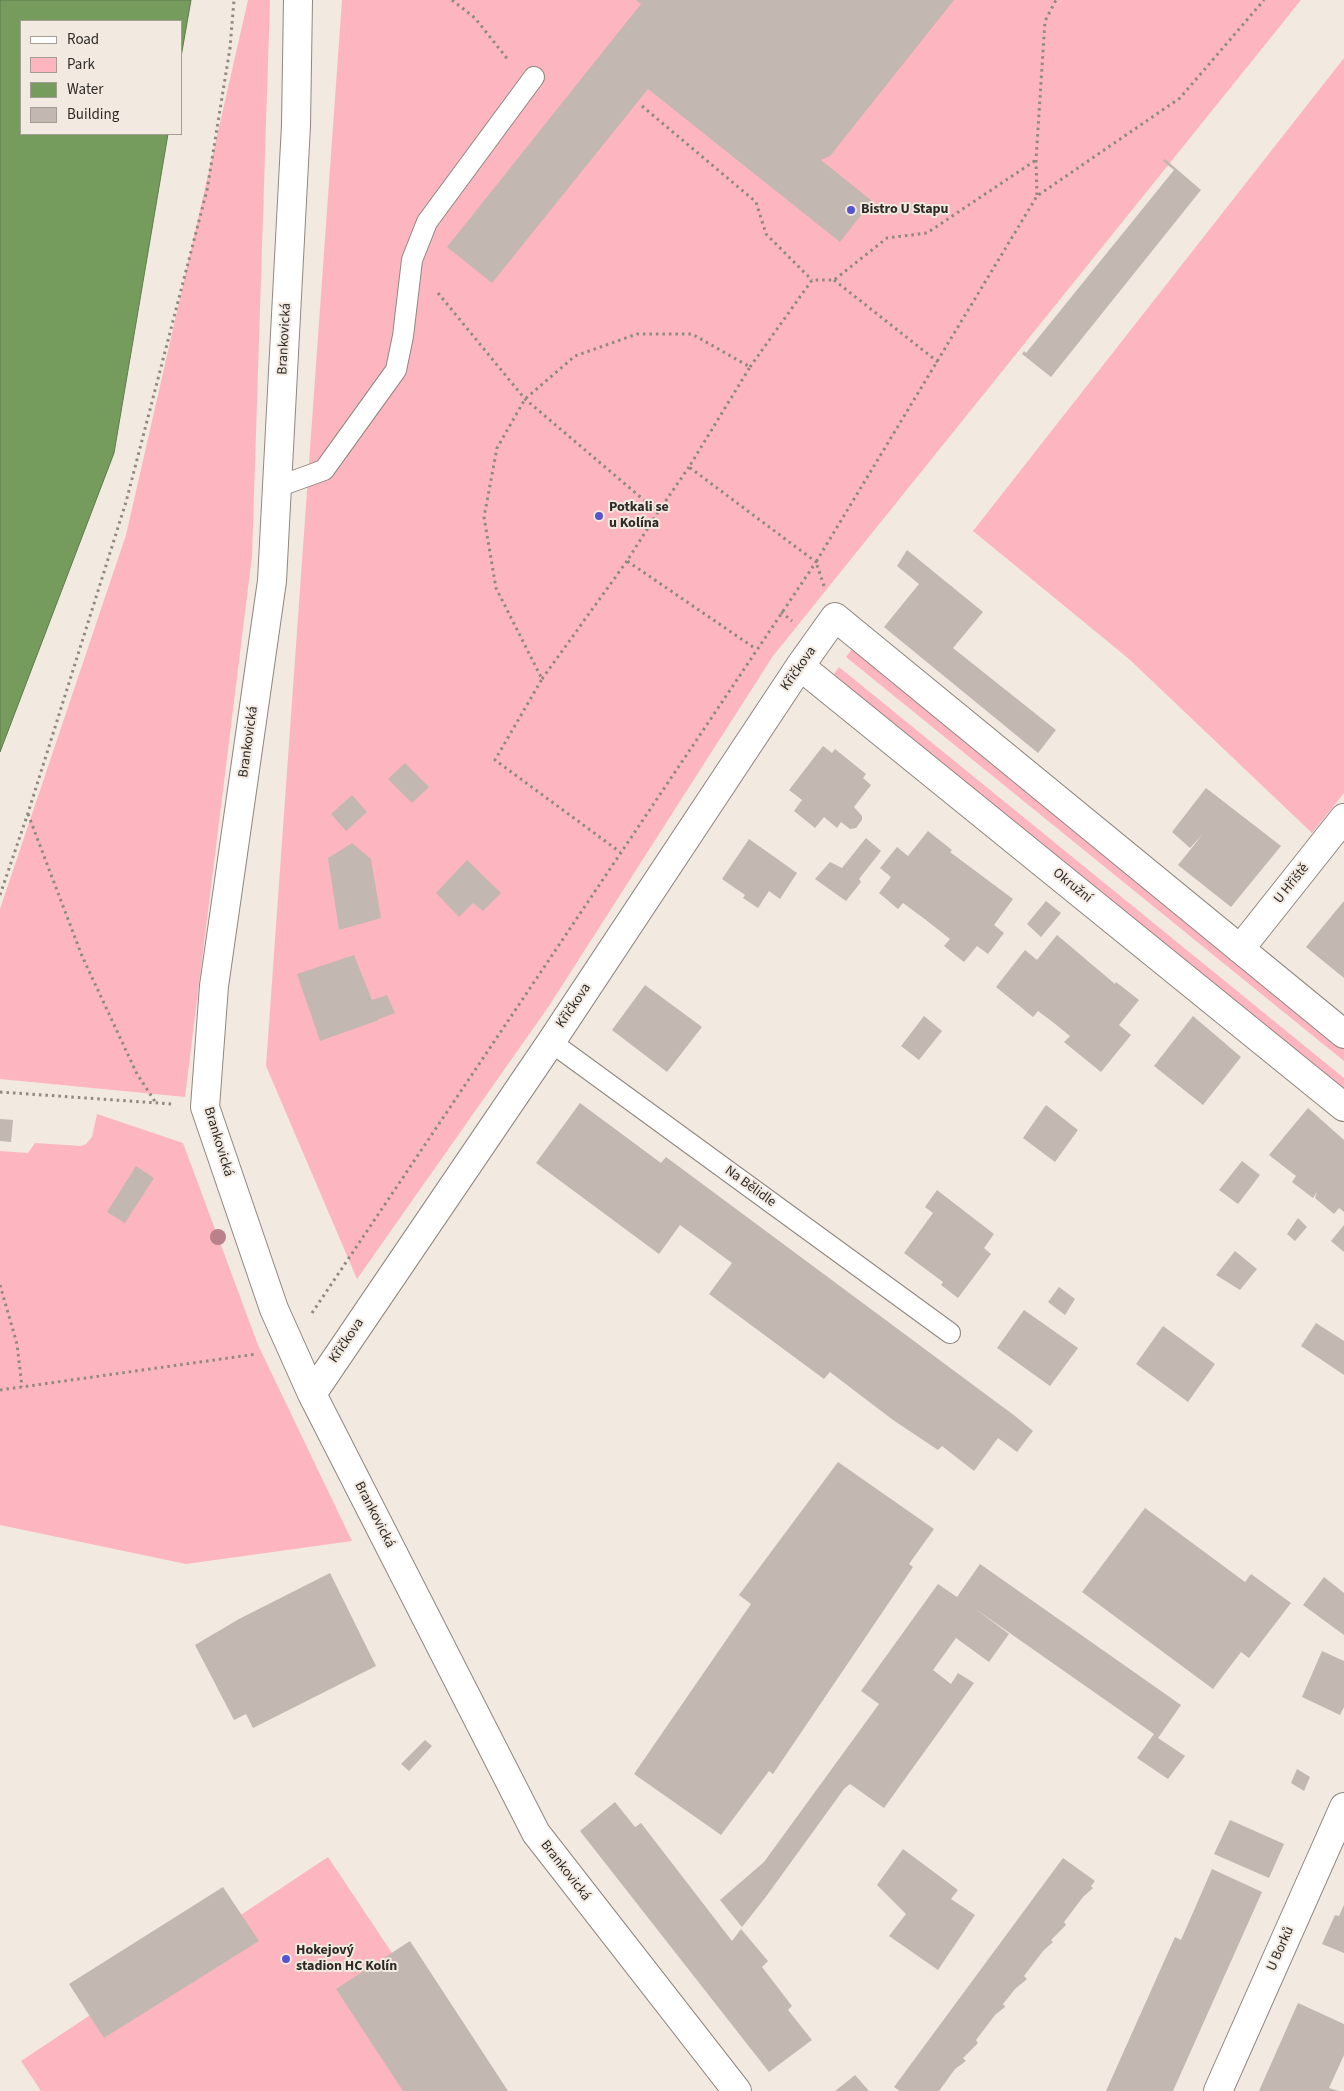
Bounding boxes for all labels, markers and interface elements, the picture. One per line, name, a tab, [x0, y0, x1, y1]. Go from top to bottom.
legend	[20, 20, 182, 135]
text: Road	[67, 29, 99, 50]
text: Park	[67, 54, 95, 75]
text: Water	[67, 79, 103, 100]
text: Building	[67, 104, 119, 125]
place label: Bistro U Stapu	[861, 202, 949, 218]
marker: Bistro U Stapu	[845, 204, 857, 216]
street label: Brankovická	[275, 303, 295, 375]
place label: Potkali se u Kolína	[609, 500, 669, 532]
marker: Potkali se u Kolína	[593, 510, 605, 522]
street label: Křičkova	[778, 644, 820, 694]
street label: Brankovická	[236, 705, 262, 779]
street label: U Hřiště	[1271, 861, 1313, 907]
street label: Okružní	[1049, 865, 1095, 907]
street label: Křičkova	[553, 980, 595, 1032]
street label: Brankovická	[199, 1105, 237, 1179]
street label: Na Bělidle	[721, 1163, 779, 1211]
street label: Křičkova	[326, 1315, 368, 1367]
street label: Brankovická	[350, 1479, 398, 1551]
street label: Brankovická	[536, 1838, 594, 1904]
street label: U Borků	[1264, 1924, 1298, 1974]
place label: Hokejový stadion HC Kolín	[296, 1943, 397, 1975]
marker: Hokejový stadion HC Kolín	[280, 1953, 292, 1965]

